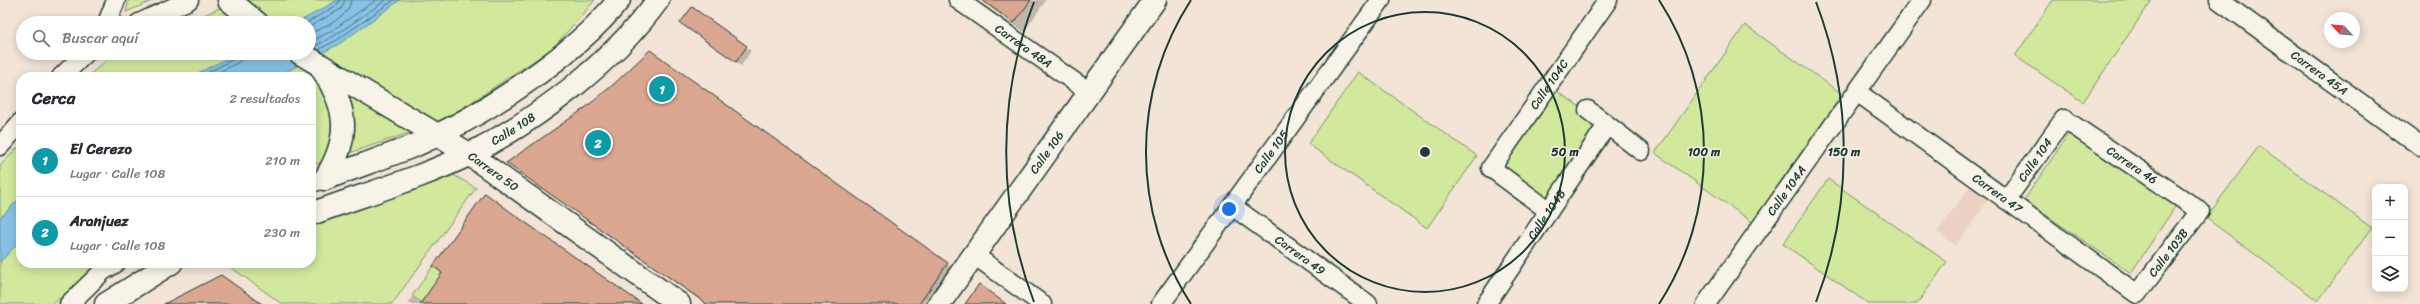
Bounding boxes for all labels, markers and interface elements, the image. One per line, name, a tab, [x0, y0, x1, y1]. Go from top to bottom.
north arrow	[2324, 12, 2360, 48]
search box	[16, 16, 316, 60]
street label: Carrera 48A	[990, 18, 1057, 74]
text: Buscar aquí	[62, 25, 139, 51]
icon: search	[30, 27, 52, 49]
street label: Carrera 45A	[2286, 44, 2353, 101]
street label: Calle 104C	[1524, 54, 1575, 114]
pin: 1	[649, 74, 675, 104]
text: Cerca	[32, 83, 75, 113]
text: 2 resultados	[229, 87, 300, 110]
street label: Calle 108	[487, 107, 540, 152]
street label: Calle 105	[1248, 125, 1295, 178]
street label: Calle 106	[1024, 126, 1070, 179]
pin: 2	[585, 128, 611, 158]
street label: Calle 104	[2012, 133, 2059, 187]
text: El Cerezo	[70, 136, 132, 162]
street label: Carrera 46	[2102, 140, 2162, 190]
text: 50 m	[1551, 141, 1579, 163]
text: 100 m	[1688, 141, 1721, 163]
text: 150 m	[1828, 141, 1861, 163]
centre of rings	[1418, 145, 1432, 159]
street label: Carrera 50	[463, 146, 524, 198]
text: 1	[42, 149, 48, 172]
text: 210 m	[265, 149, 300, 172]
street label: Calle 104A	[1761, 161, 1812, 221]
text: Lugar · Calle 108	[70, 162, 165, 185]
street label: Carrera 47	[1967, 167, 2028, 220]
street label: Calle 104B	[1521, 184, 1572, 245]
map controls	[2372, 184, 2408, 292]
button: +	[2372, 184, 2408, 220]
your location	[1219, 199, 1239, 219]
text: Aranjuez	[70, 208, 128, 234]
button: −	[2372, 220, 2408, 256]
text: 2	[41, 221, 49, 244]
text: 230 m	[264, 221, 300, 244]
street label: Calle 103B	[2142, 223, 2194, 282]
street label: Carrera 49	[1270, 229, 1330, 281]
text: Lugar · Calle 108	[70, 234, 165, 257]
button: layers	[2372, 256, 2408, 292]

